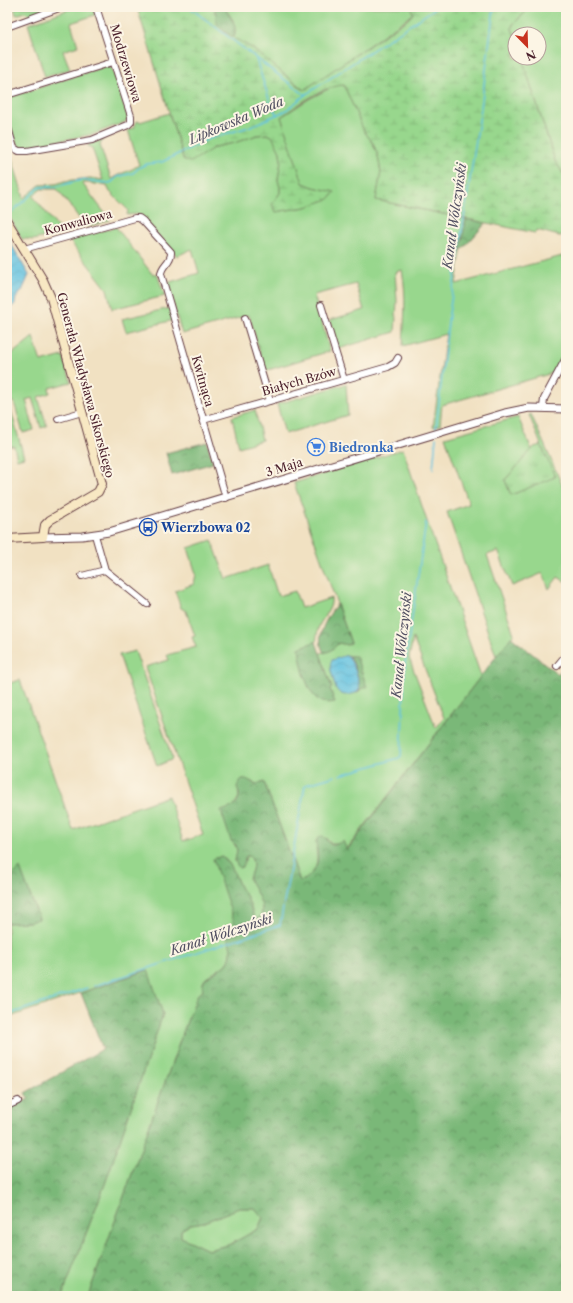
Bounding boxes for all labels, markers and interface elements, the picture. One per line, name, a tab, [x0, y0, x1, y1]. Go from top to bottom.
street label: Modrzewiowa	[107, 22, 145, 104]
north arrow	[507, 26, 547, 66]
text: N	[523, 47, 538, 64]
water label: Lipkowska Woda	[185, 93, 286, 148]
water label: Kanał Wólczyński	[439, 161, 469, 271]
street label: Konwaliowa	[42, 206, 114, 238]
street label: Generała Władysława Sikorskiego	[54, 291, 118, 479]
street label: Kwitnąca	[189, 354, 218, 409]
street label: Białych Bzów	[260, 363, 339, 399]
supermarket icon: Biedronka	[306, 437, 326, 457]
place label: Biedronka	[329, 440, 395, 455]
street label: 3 Maja	[264, 454, 305, 480]
bus stop icon: Wierzbowa 02	[138, 517, 158, 537]
place label: Wierzbowa 02	[160, 520, 250, 535]
water label: Kanał Wólczyński	[387, 590, 415, 700]
water label: Kanał Wólczyński	[167, 910, 275, 958]

